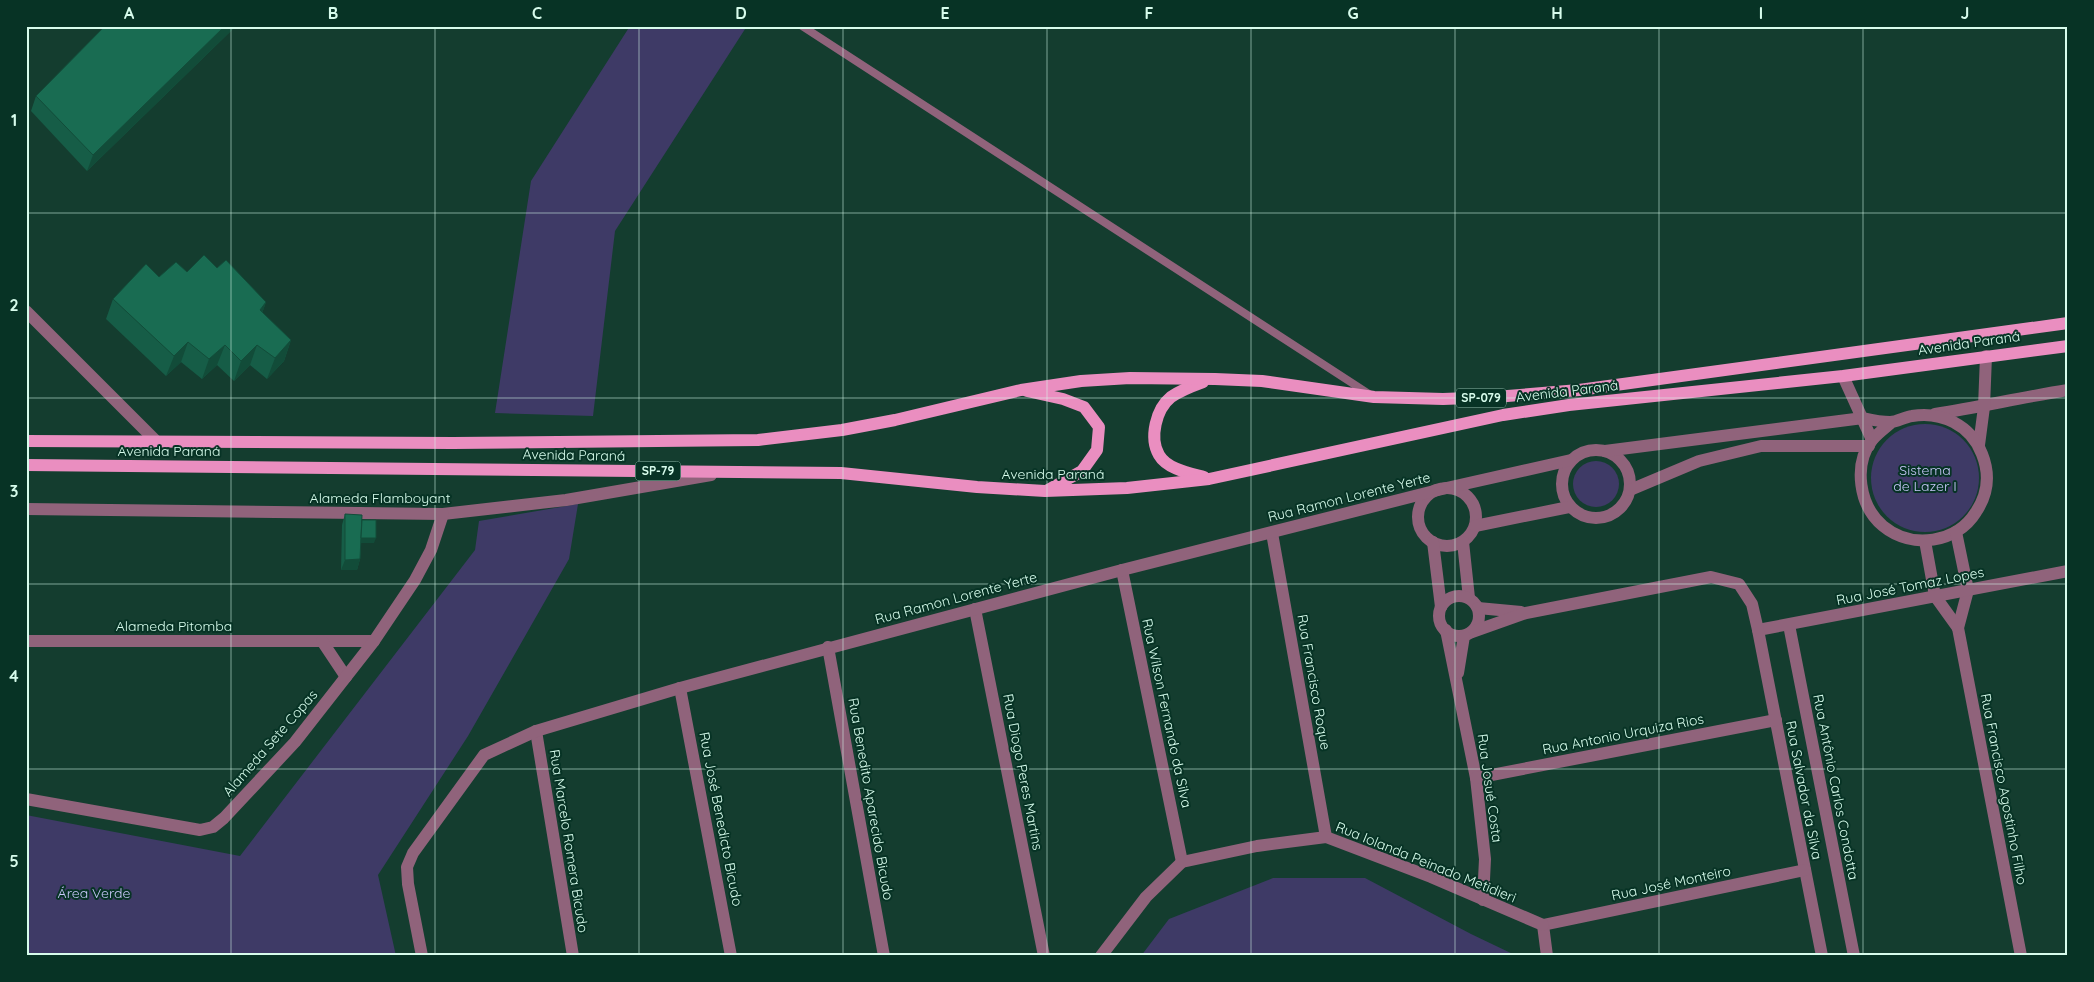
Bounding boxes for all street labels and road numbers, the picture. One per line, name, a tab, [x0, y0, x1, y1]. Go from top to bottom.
street label: Avenida Paraná	[1917, 327, 2021, 359]
street label: Avenida Paraná	[1515, 376, 1619, 406]
road number: SP-079	[1456, 388, 1506, 408]
street label: Avenida Paraná	[118, 442, 220, 460]
street label: Avenida Paraná	[522, 445, 626, 465]
road number: SP-79	[636, 462, 680, 481]
street label: Avenida Paraná	[1002, 465, 1104, 483]
street label: Rua Ramon Lorente Yerte	[1266, 468, 1432, 526]
street label: Alameda Flamboyant	[310, 489, 451, 507]
street label: Rua José Tomaz Lopes	[1835, 563, 1985, 609]
street label: Rua Ramon Lorente Yerte	[873, 568, 1039, 628]
street label: Rua Francisco Roque	[1293, 613, 1335, 751]
street label: Alameda Pitomba	[116, 617, 232, 635]
street label: Rua Wilson Fernando da Silva	[1138, 617, 1196, 809]
street label: Alameda Sete Copas	[219, 686, 321, 800]
street label: Rua Diogo Peres Martins	[999, 692, 1047, 852]
street label: Rua Francisco Agostinho Filho	[1977, 692, 2031, 886]
street label: Rua Antônio Carlos Condotta	[1809, 693, 1863, 881]
street label: Rua Benedito Aparecido Bicudo	[844, 696, 898, 902]
street label: Rua Antonio Urquiza Rios	[1541, 710, 1705, 758]
street label: Rua Salvador da Silva	[1782, 719, 1826, 861]
street label: Rua José Benedicto Bicudo	[695, 730, 747, 908]
street label: Rua Josué Costa	[1473, 732, 1507, 844]
street label: Rua Marcelo Romera Bicudo	[546, 748, 592, 934]
street label: Rua Iolanda Peinado Metidieri	[1333, 817, 1519, 907]
street label: Rua José Monteiro	[1610, 862, 1732, 904]

